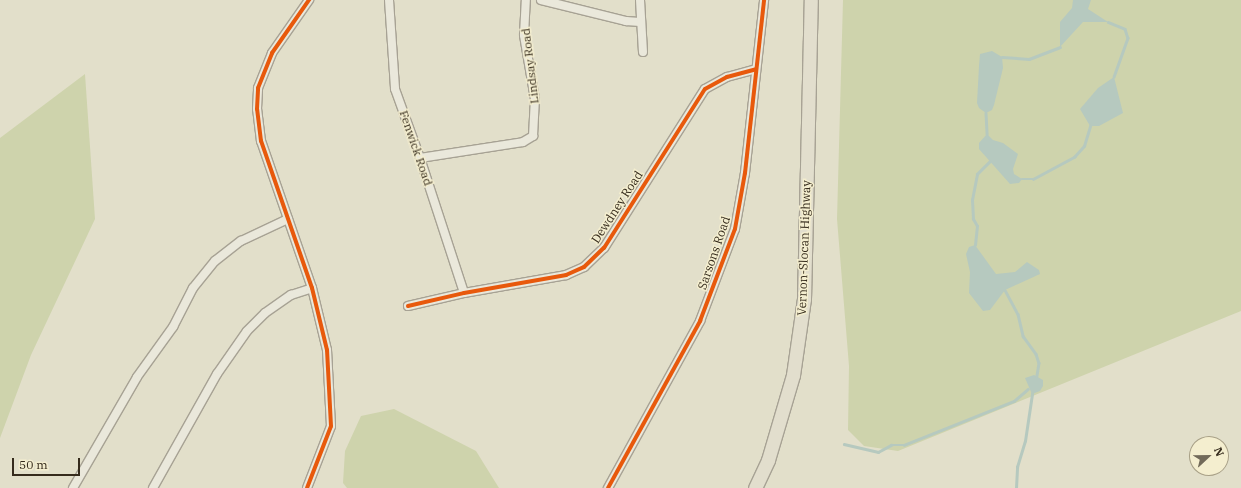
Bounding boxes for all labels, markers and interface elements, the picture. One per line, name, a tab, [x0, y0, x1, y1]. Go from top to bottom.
street label: Lindsay Road	[518, 27, 542, 105]
street label: Fenwick Road	[396, 108, 436, 188]
street label: Dewdney Road	[588, 168, 646, 246]
street label: Vernon-Slocan Highway	[794, 180, 814, 316]
street label: Sarsons Road	[695, 215, 733, 291]
north arrow	[1189, 436, 1229, 476]
text: N	[1211, 445, 1227, 459]
scale bar	[14, 450, 82, 476]
text: 50 m	[19, 457, 48, 472]

